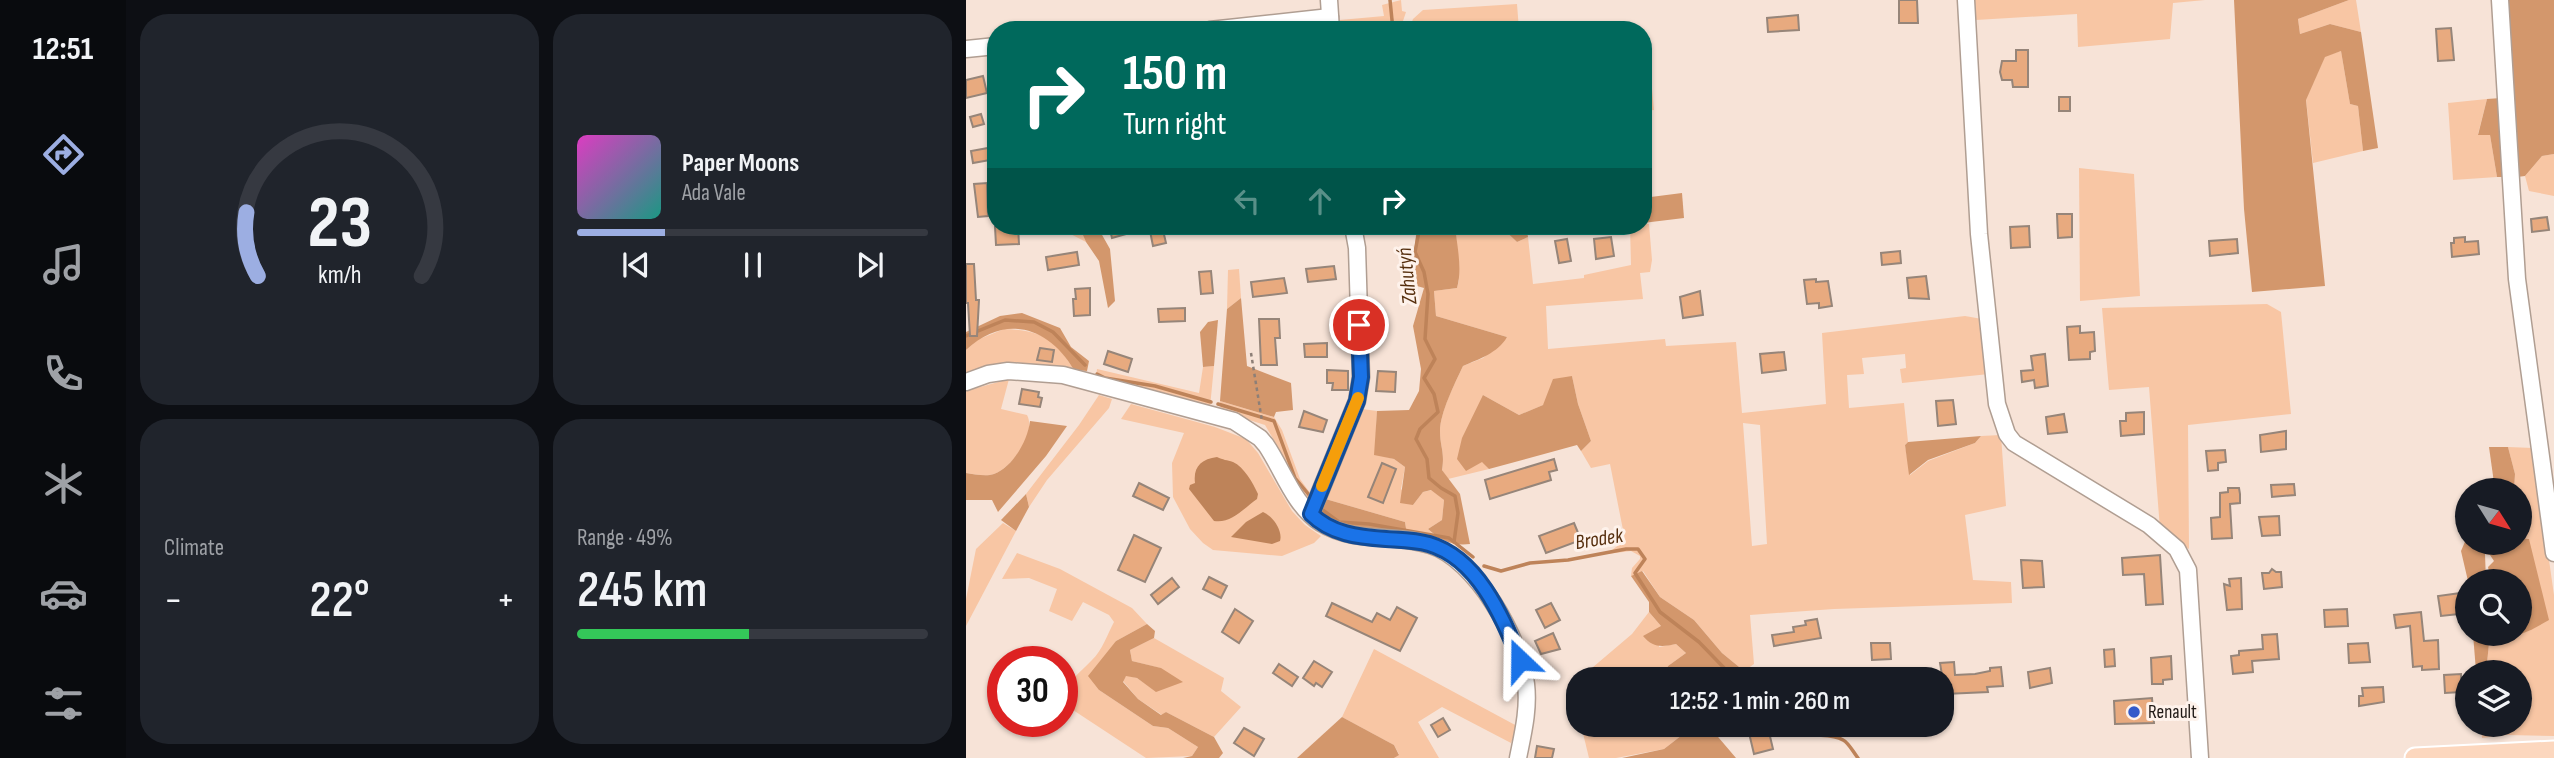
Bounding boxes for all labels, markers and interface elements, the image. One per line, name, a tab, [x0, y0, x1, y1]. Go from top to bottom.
text: 12:51	[33, 30, 93, 69]
text: 150 m	[1123, 45, 1227, 104]
icon: right	[1008, 49, 1099, 140]
text: Turn right	[1123, 105, 1227, 144]
icon: directions	[39, 130, 88, 179]
text: Paper Moons	[682, 148, 799, 179]
text: Ada Vale	[682, 179, 746, 207]
text: 23	[307, 180, 372, 268]
icon: left	[1228, 182, 1266, 220]
icon: ahead	[1301, 182, 1339, 220]
icon: right	[1374, 182, 1412, 220]
icon: music	[39, 240, 88, 289]
icon: previous	[617, 246, 655, 284]
icon: pause	[734, 246, 772, 284]
icon: next	[851, 246, 889, 284]
water label: Zahutyń	[1392, 246, 1423, 307]
text: km/h	[318, 260, 361, 291]
pin	[1329, 295, 1389, 355]
icon: arrive	[1340, 306, 1378, 344]
icon: phone	[39, 349, 88, 398]
icon: climate	[39, 459, 88, 508]
north arrow	[2455, 478, 2532, 555]
map controls	[2455, 478, 2532, 737]
water label: Brodek	[1573, 523, 1626, 555]
text: Range · 49%	[577, 524, 673, 552]
text: Climate	[164, 534, 224, 562]
text: 245 km	[577, 559, 708, 622]
icon: car	[39, 569, 88, 618]
text: 22°	[309, 569, 370, 632]
button: search	[2455, 569, 2532, 646]
text: −	[164, 578, 183, 623]
text: +	[496, 578, 515, 623]
position arrow	[1483, 623, 1557, 697]
speed limit sign: 30	[987, 646, 1078, 737]
button: layers	[2455, 660, 2532, 737]
icon: filters	[39, 679, 88, 728]
text: 12:52 · 1 min · 260 m	[1670, 686, 1850, 717]
place label: Renault	[2148, 701, 2197, 724]
marker: Renault	[2126, 704, 2142, 720]

